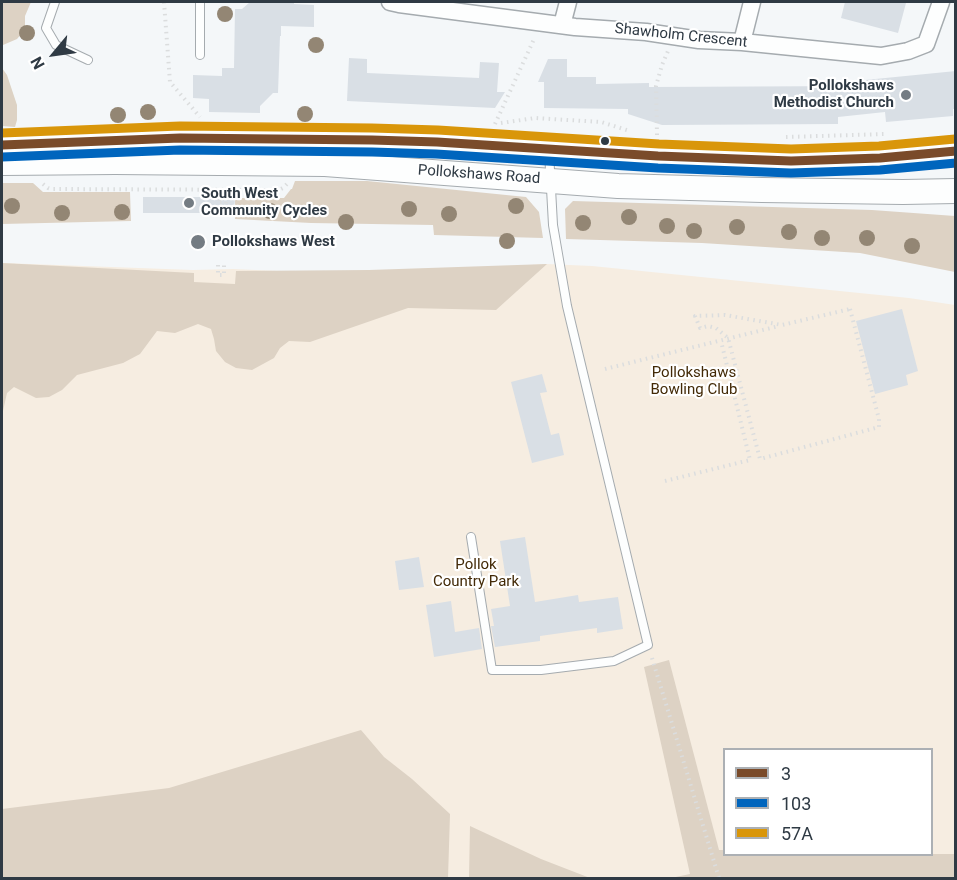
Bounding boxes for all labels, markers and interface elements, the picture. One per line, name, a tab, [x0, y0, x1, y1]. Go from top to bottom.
street label: Shawholm Crescent	[614, 20, 748, 52]
north arrow	[24, 24, 84, 84]
text: N	[27, 53, 49, 73]
place label: Pollokshaws Methodist Church	[774, 77, 894, 112]
marker: Pollokshaws Methodist Church	[899, 88, 913, 102]
unlabelled marker	[599, 135, 611, 147]
street label: Pollokshaws Road	[417, 162, 541, 188]
place label: South West Community Cycles	[201, 185, 327, 220]
marker: South West Community Cycles	[182, 196, 196, 210]
marker: Pollokshaws West	[189, 233, 207, 251]
place label: Pollokshaws West	[212, 233, 335, 251]
park label: Pollokshaws Bowling Club	[651, 364, 737, 399]
park label: Pollok Country Park	[433, 556, 519, 591]
legend	[723, 748, 933, 856]
text: 3	[781, 763, 791, 784]
text: 103	[781, 793, 811, 814]
text: 57A	[781, 823, 813, 844]

